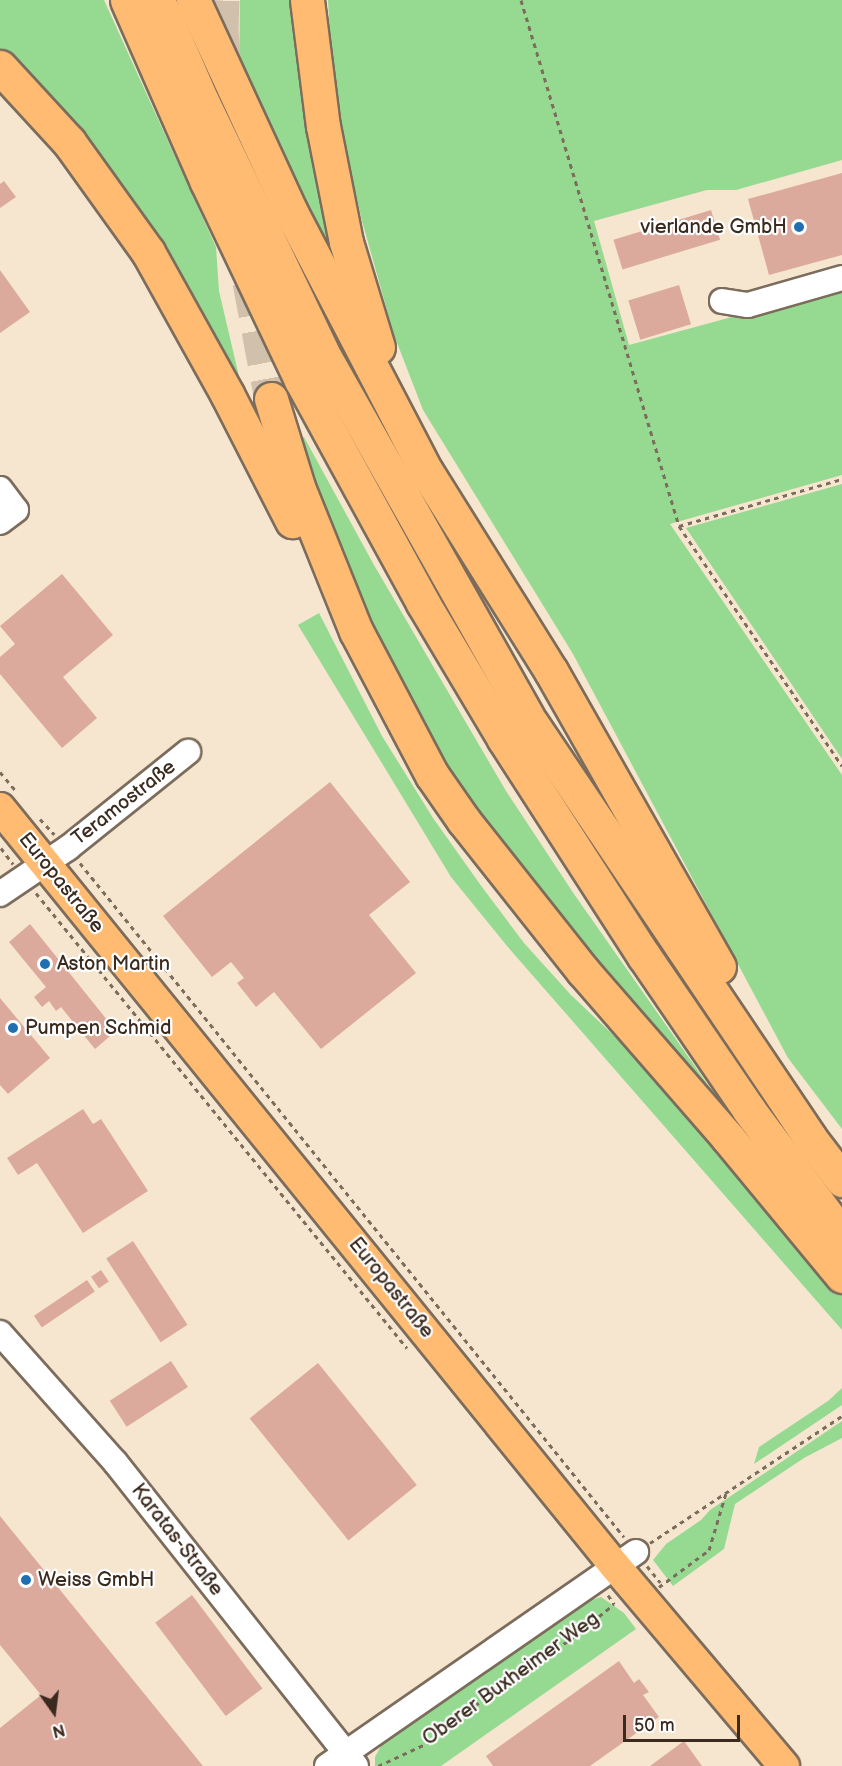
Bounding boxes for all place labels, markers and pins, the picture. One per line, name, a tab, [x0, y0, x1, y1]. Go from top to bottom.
place label: vierlande GmbH	[640, 215, 787, 239]
marker: vierlande GmbH	[792, 220, 806, 234]
place label: Aston Martin	[57, 952, 170, 976]
marker: Aston Martin	[38, 957, 52, 971]
place label: Pumpen Schmid	[25, 1016, 172, 1040]
marker: Pumpen Schmid	[6, 1021, 20, 1035]
place label: Weiss GmbH	[38, 1568, 154, 1592]
marker: Weiss GmbH	[19, 1573, 33, 1587]

